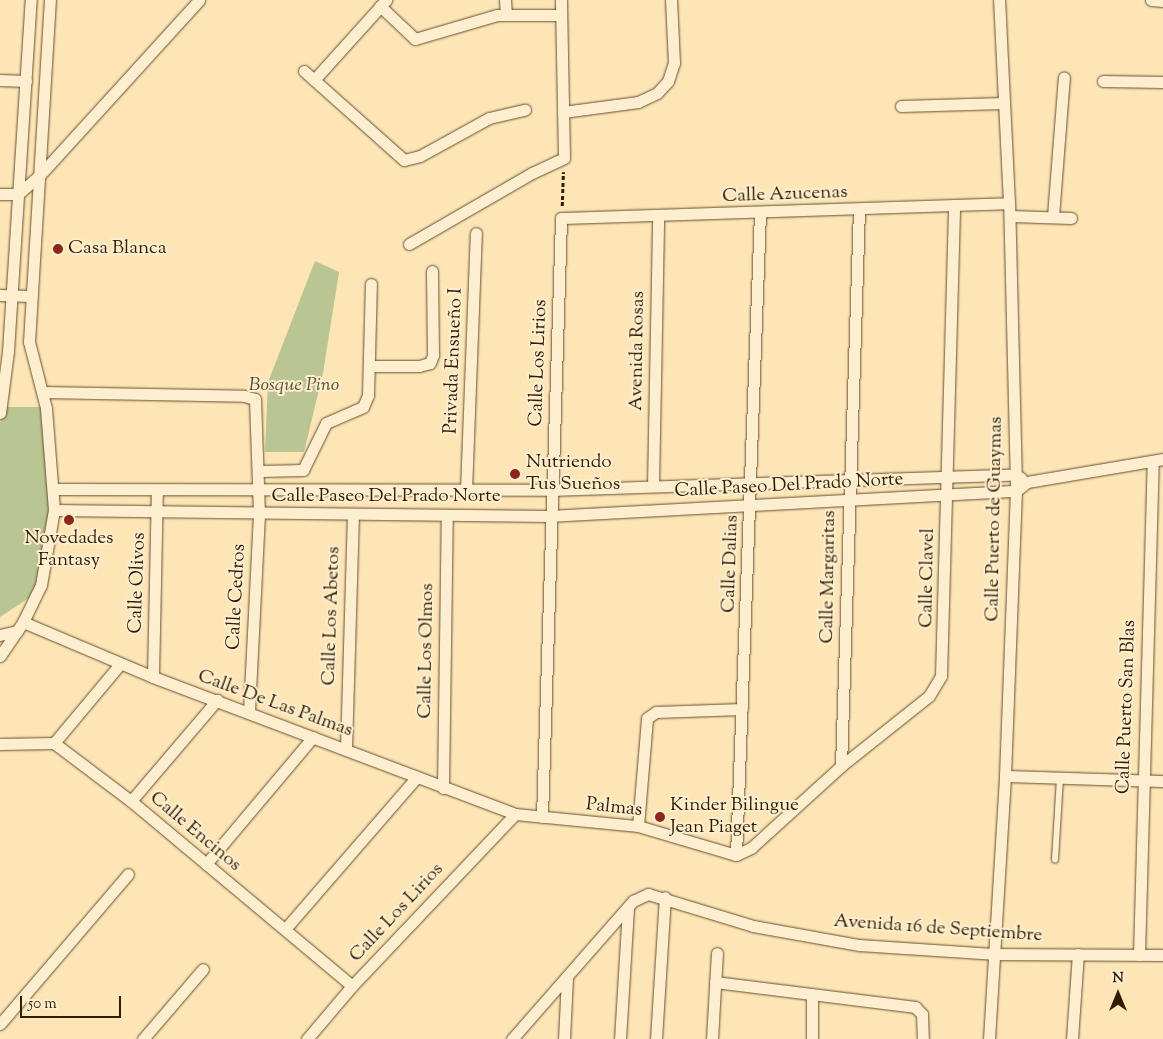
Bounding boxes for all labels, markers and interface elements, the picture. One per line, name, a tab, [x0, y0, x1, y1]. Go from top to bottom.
street label: Calle Azucenas	[722, 181, 848, 209]
place label: Casa Blanca	[68, 238, 166, 260]
marker: Casa Blanca	[52, 243, 64, 255]
street label: Privada Ensueño I	[440, 287, 468, 435]
street label: Avenida Rosas	[626, 291, 650, 411]
street label: Calle Los Lirios	[525, 299, 553, 427]
park label: Bosque Pino	[249, 375, 339, 397]
street label: Calle Puerto de Guaymas	[982, 416, 1008, 622]
place label: Nutriendo Tus Sueños	[526, 452, 620, 496]
marker: Nutriendo Tus Sueños	[508, 467, 522, 481]
street label: Calle Paseo Del Prado Norte	[674, 469, 904, 503]
street label: Calle Paseo Del Prado Norte	[271, 486, 501, 508]
street label: Calle Margaritas	[816, 510, 842, 644]
marker: Novedades Fantasy	[63, 514, 75, 526]
street label: Calle Dalias	[718, 515, 744, 613]
place label: Novedades Fantasy	[24, 528, 114, 572]
street label: Calle Clavel	[916, 528, 940, 628]
street label: Calle Olivos	[125, 532, 151, 634]
street label: Calle Cedros	[223, 543, 251, 651]
street label: Calle Los Abetos	[318, 546, 346, 686]
street label: Calle Los Olmos	[414, 583, 440, 719]
street label: Calle Puerto San Blas	[1113, 620, 1141, 794]
street label: Calle De Las Palmas	[194, 665, 356, 743]
street label: Calle Encinos	[145, 787, 245, 877]
street label: Palmas	[585, 794, 643, 822]
place label: Kinder Bilingue Jean Piaget	[670, 795, 799, 839]
marker: Kinder Bilingue Jean Piaget	[654, 811, 666, 823]
street label: Calle Los Lirios	[345, 859, 449, 967]
street label: Avenida 16 de Septiembre	[833, 910, 1043, 948]
north arrow	[1093, 969, 1143, 1019]
text: N	[1112, 969, 1124, 989]
scale bar	[22, 986, 124, 1018]
text: 50 m	[28, 994, 57, 1015]

